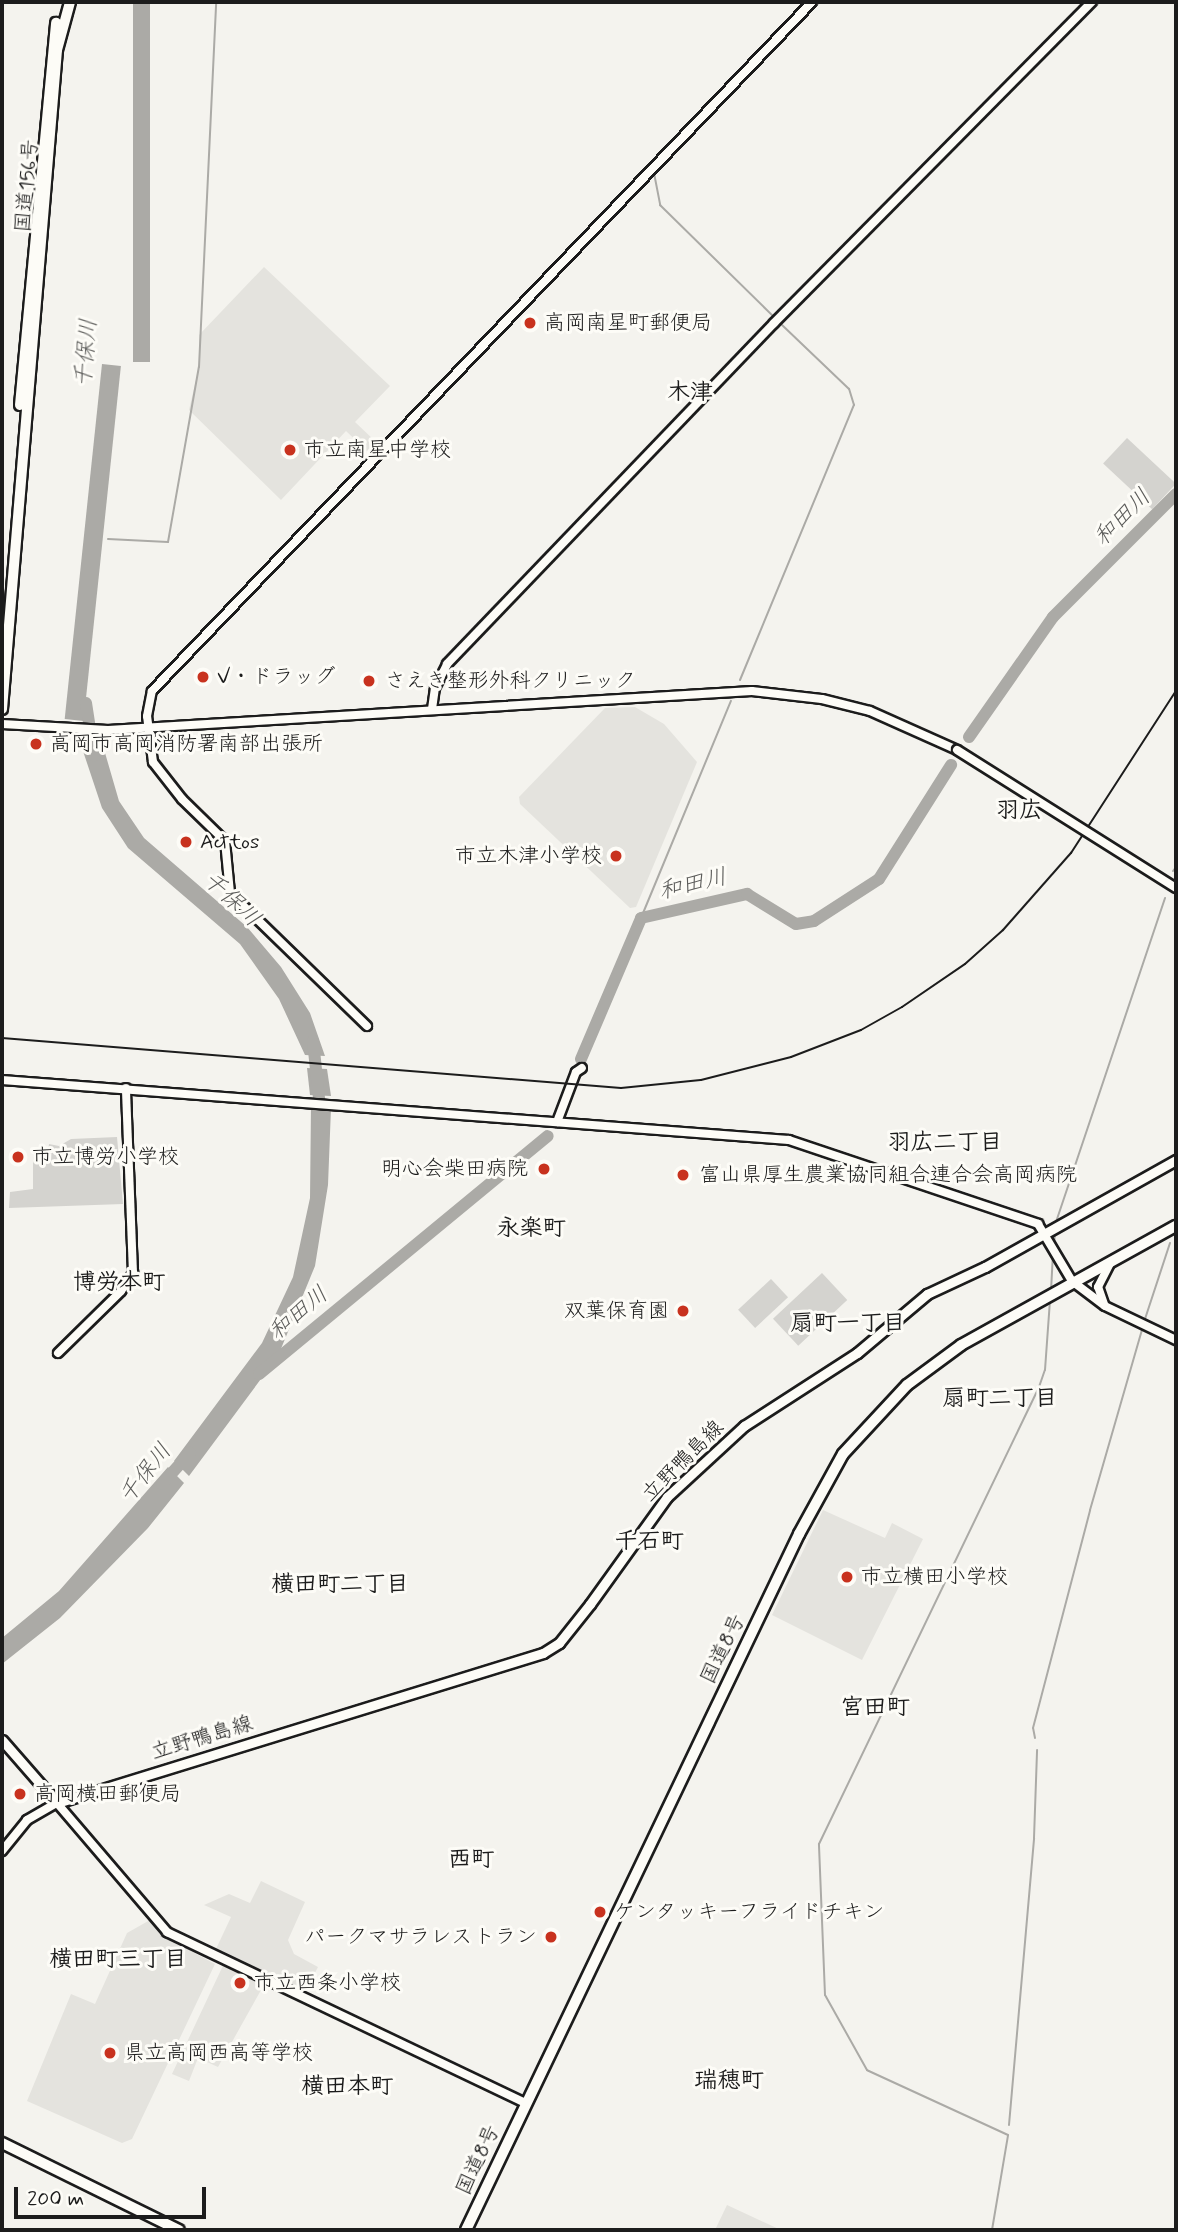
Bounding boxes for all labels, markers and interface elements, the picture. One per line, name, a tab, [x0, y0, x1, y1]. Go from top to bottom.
street label: 国道156号	[10, 138, 44, 234]
place label: 高岡南星町郵便局	[544, 310, 712, 336]
marker: 高岡南星町郵便局	[522, 315, 538, 331]
water label: 千保川	[70, 317, 104, 389]
district label: 木津	[667, 379, 713, 407]
place label: 市立南星中学校	[304, 437, 451, 463]
marker: 市立南星中学校	[282, 442, 298, 458]
water label: 和田川	[1089, 484, 1157, 552]
place label: V・ドラッグ	[217, 664, 336, 690]
place label: さえき整形外科クリニック	[385, 668, 637, 694]
marker: V・ドラッグ	[195, 669, 211, 685]
marker: さえき整形外科クリニック	[359, 671, 379, 691]
place label: 高岡市高岡消防署南部出張所	[50, 731, 323, 757]
marker: 高岡市高岡消防署南部出張所	[28, 736, 44, 752]
district label: 羽広	[996, 797, 1042, 825]
place label: Acttos	[200, 829, 259, 855]
marker: Acttos	[178, 834, 194, 850]
place label: 市立木津小学校	[455, 843, 602, 869]
marker: 市立木津小学校	[608, 848, 624, 864]
water label: 和田川	[656, 864, 730, 906]
water label: 千保川	[196, 866, 266, 934]
district label: 羽広二丁目	[888, 1129, 1002, 1157]
place label: 市立博労小学校	[32, 1144, 179, 1170]
marker: 市立博労小学校	[10, 1149, 26, 1165]
place label: 明心会柴田病院	[381, 1156, 528, 1182]
marker: 明心会柴田病院	[534, 1159, 554, 1179]
place label: 富山県厚生農業協同組合連合会高岡病院	[699, 1162, 1077, 1188]
marker: 富山県厚生農業協同組合連合会高岡病院	[673, 1165, 693, 1185]
district label: 永楽町	[497, 1215, 565, 1243]
district label: 博労本町	[73, 1269, 165, 1297]
water label: 和田川	[264, 1281, 334, 1347]
place label: 双葉保育園	[564, 1298, 669, 1324]
marker: 双葉保育園	[675, 1303, 691, 1319]
district label: 扇町一丁目	[791, 1310, 905, 1338]
district label: 扇町二丁目	[943, 1385, 1057, 1413]
street label: 立野鴨島線	[637, 1415, 729, 1507]
water label: 千保川	[114, 1438, 178, 1510]
district label: 千石町	[615, 1528, 683, 1556]
place label: 市立横田小学校	[861, 1564, 1008, 1590]
marker: 市立横田小学校	[839, 1569, 855, 1585]
district label: 横田町二丁目	[271, 1571, 409, 1599]
street label: 国道8号	[695, 1610, 751, 1688]
district label: 宮田町	[841, 1694, 909, 1722]
street label: 立野鴨島線	[148, 1711, 256, 1765]
place label: 高岡横田郵便局	[34, 1781, 181, 1807]
marker: 高岡横田郵便局	[12, 1786, 28, 1802]
district label: 西町	[448, 1846, 494, 1874]
place label: ケンタッキーフライドチキン	[614, 1899, 887, 1925]
marker: ケンタッキーフライドチキン	[592, 1904, 608, 1920]
place label: パークマサラレストラン	[306, 1924, 537, 1950]
marker: パークマサラレストラン	[543, 1929, 559, 1945]
district label: 横田町三丁目	[49, 1946, 187, 1974]
place label: 市立西条小学校	[254, 1970, 401, 1996]
marker: 市立西条小学校	[232, 1975, 248, 1991]
place label: 県立高岡西高等学校	[124, 2040, 313, 2066]
marker: 県立高岡西高等学校	[102, 2045, 118, 2061]
district label: 瑞穂町	[695, 2067, 763, 2095]
district label: 横田本町	[301, 2073, 393, 2101]
street label: 国道8号	[451, 2121, 505, 2199]
scale bar	[18, 2172, 210, 2216]
text: 200 m	[27, 2185, 84, 2213]

